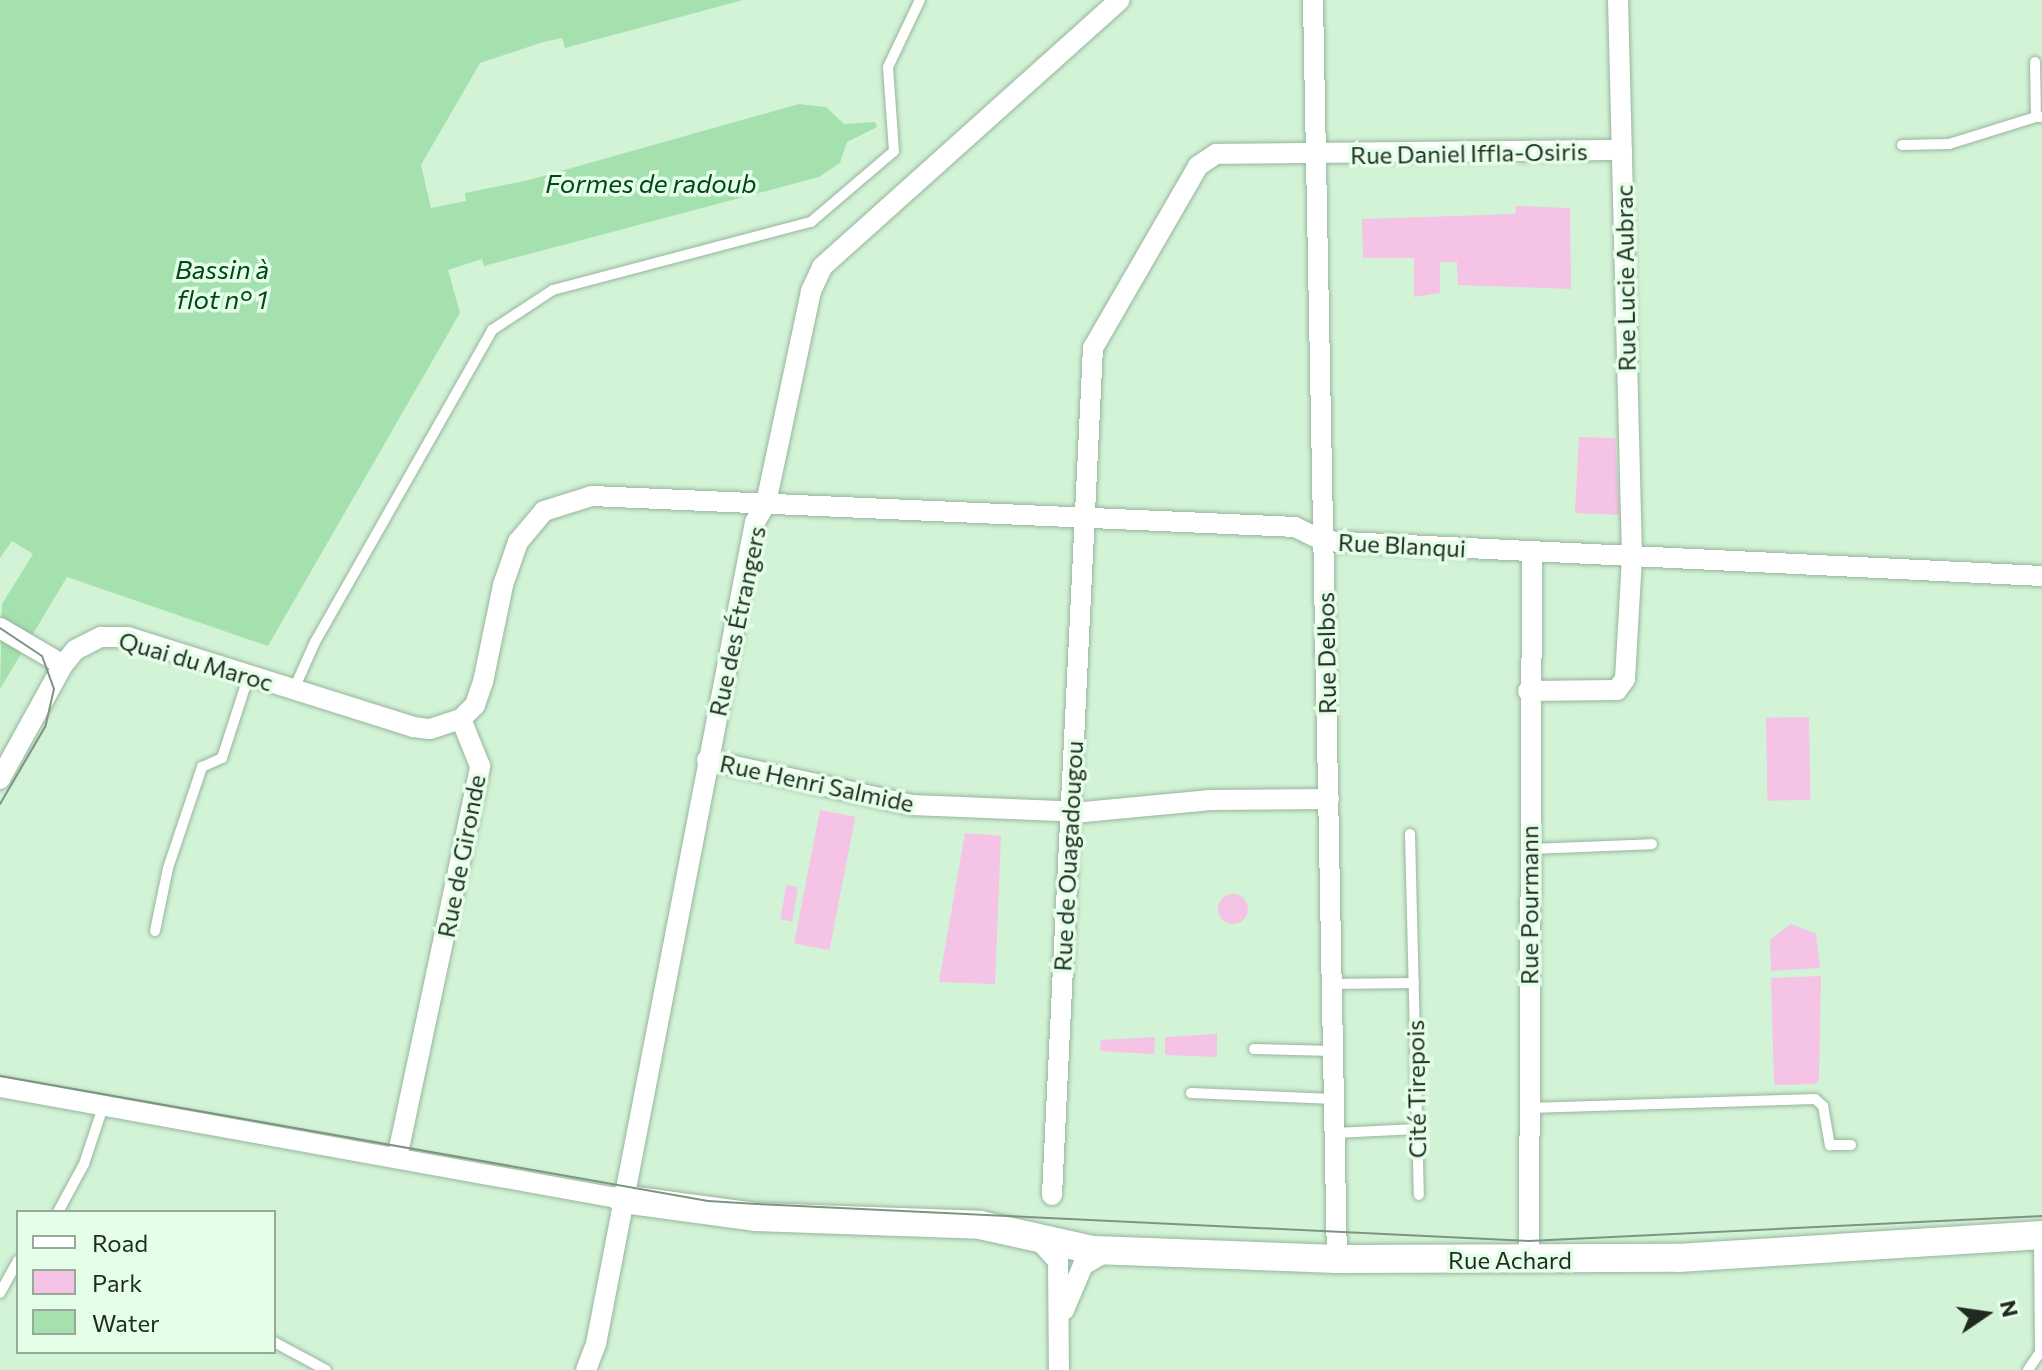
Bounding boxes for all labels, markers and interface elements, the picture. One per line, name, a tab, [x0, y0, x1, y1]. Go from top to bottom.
street label: Rue Daniel Iffla-Osiris	[1350, 137, 1588, 169]
water label: Formes de radoub	[545, 167, 757, 199]
street label: Rue Lucie Aubrac	[1609, 184, 1641, 372]
water label: Bassin à flot n° 1	[175, 253, 269, 314]
street label: Rue des Étrangers	[703, 523, 771, 719]
street label: Rue Blanqui	[1337, 527, 1467, 563]
street label: Rue Delbos	[1311, 592, 1341, 714]
street label: Quai du Maroc	[116, 625, 276, 697]
street label: Rue de Ouagadougou	[1048, 740, 1088, 972]
street label: Rue Henri Salmide	[717, 748, 917, 818]
street label: Rue de Gironde	[431, 772, 491, 940]
street label: Rue Pourmann	[1515, 825, 1543, 985]
street label: Cité Tirepois	[1400, 1019, 1432, 1159]
legend	[16, 1210, 276, 1354]
text: Road	[92, 1228, 148, 1257]
street label: Rue Achard	[1448, 1246, 1572, 1274]
text: Park	[92, 1268, 142, 1297]
north arrow	[1946, 1274, 2026, 1354]
text: N	[1995, 1297, 2025, 1320]
text: Water	[92, 1308, 160, 1337]

